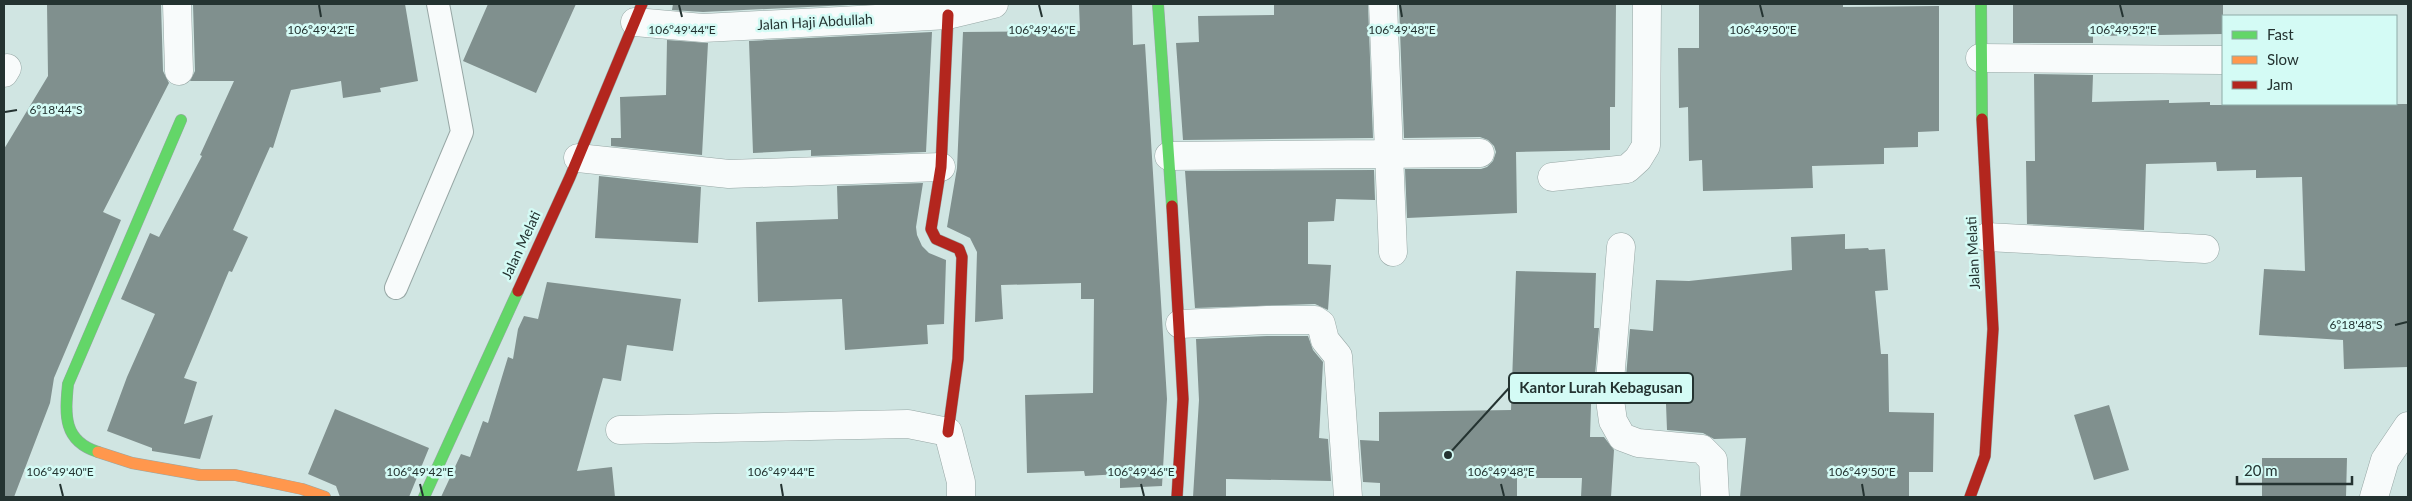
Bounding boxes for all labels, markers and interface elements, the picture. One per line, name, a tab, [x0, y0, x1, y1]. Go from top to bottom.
street label: Jalan Haji Abdullah	[757, 10, 873, 33]
legend	[2222, 15, 2397, 105]
text: 106°49'42"E	[287, 22, 355, 37]
text: 106°49'44"E	[648, 22, 716, 37]
text: 106°49'46"E	[1008, 22, 1076, 37]
text: 106°49'48"E	[1368, 22, 1436, 37]
text: 106°49'50"E	[1729, 22, 1797, 37]
text: 106°49'52"E	[2089, 22, 2157, 37]
text: Fast	[2267, 25, 2294, 43]
text: Slow	[2267, 50, 2299, 68]
text: Jam	[2267, 75, 2293, 93]
text: 6°18'44"S	[29, 102, 83, 117]
street label: Jalan Melati	[497, 208, 544, 282]
street label: Jalan Melati	[1962, 216, 1983, 290]
text: 6°18'48"S	[2329, 317, 2383, 332]
callout: Kantor Lurah Kebagusan	[1509, 373, 1693, 403]
text: Kantor Lurah Kebagusan	[1519, 378, 1683, 396]
scale bar	[2237, 454, 2352, 486]
text: 20 m	[2244, 461, 2278, 479]
text: 106°49'40"E	[26, 464, 94, 479]
text: 106°49'42"E	[386, 464, 454, 479]
text: 106°49'44"E	[747, 464, 815, 479]
text: 106°49'46"E	[1107, 464, 1175, 479]
text: 106°49'48"E	[1467, 464, 1535, 479]
text: 106°49'50"E	[1828, 464, 1896, 479]

